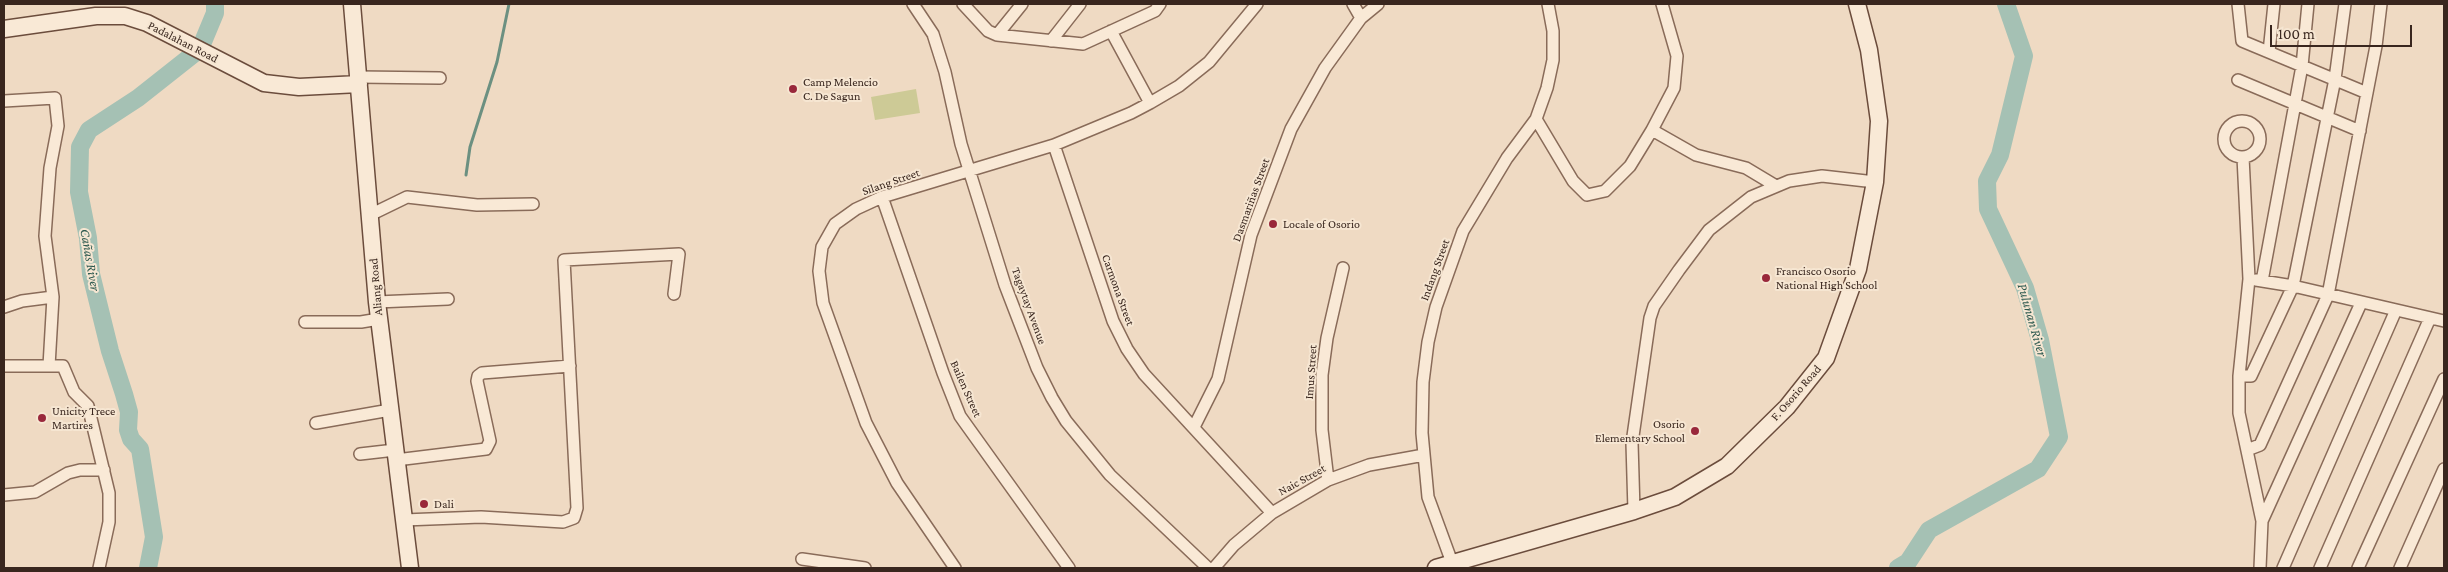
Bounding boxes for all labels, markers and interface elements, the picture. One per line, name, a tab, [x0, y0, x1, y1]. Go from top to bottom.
scale bar	[2273, 15, 2416, 47]
street label: Padalahan Road	[145, 18, 221, 66]
text: 100 m	[2278, 26, 2315, 42]
place label: Camp Melencio C. De Sagun	[803, 75, 878, 103]
marker: Camp Melencio C. De Sagun	[787, 83, 799, 95]
street label: Dasmariñas Street	[1229, 156, 1273, 244]
street label: Silang Street	[860, 165, 922, 199]
place label: Locale of Osorio	[1283, 217, 1360, 231]
marker: Locale of Osorio	[1267, 218, 1279, 230]
water label: Cañas River	[76, 228, 104, 292]
street label: Indang Street	[1417, 237, 1453, 303]
street label: Carmona Street	[1098, 252, 1138, 328]
street label: Aliang Road	[366, 258, 386, 316]
place label: Francisco Osorio National High School	[1776, 264, 1877, 292]
street label: Tagaytay Avenue	[1008, 265, 1050, 347]
marker: Francisco Osorio National High School	[1760, 272, 1772, 284]
water label: Pulunan River	[2014, 282, 2050, 358]
street label: Imus Street	[1302, 344, 1320, 400]
street label: Bailen Street	[947, 358, 985, 420]
street label: F. Osorio Road	[1768, 362, 1824, 424]
place label: Unicity Trece Martires	[52, 404, 115, 432]
marker: Unicity Trece Martires	[36, 412, 48, 424]
place label: Osorio Elementary School	[1595, 417, 1685, 445]
marker: Osorio Elementary School	[1689, 425, 1701, 437]
street label: Naic Street	[1276, 461, 1328, 499]
place label: Dali	[434, 497, 454, 511]
marker: Dali	[418, 498, 430, 510]

